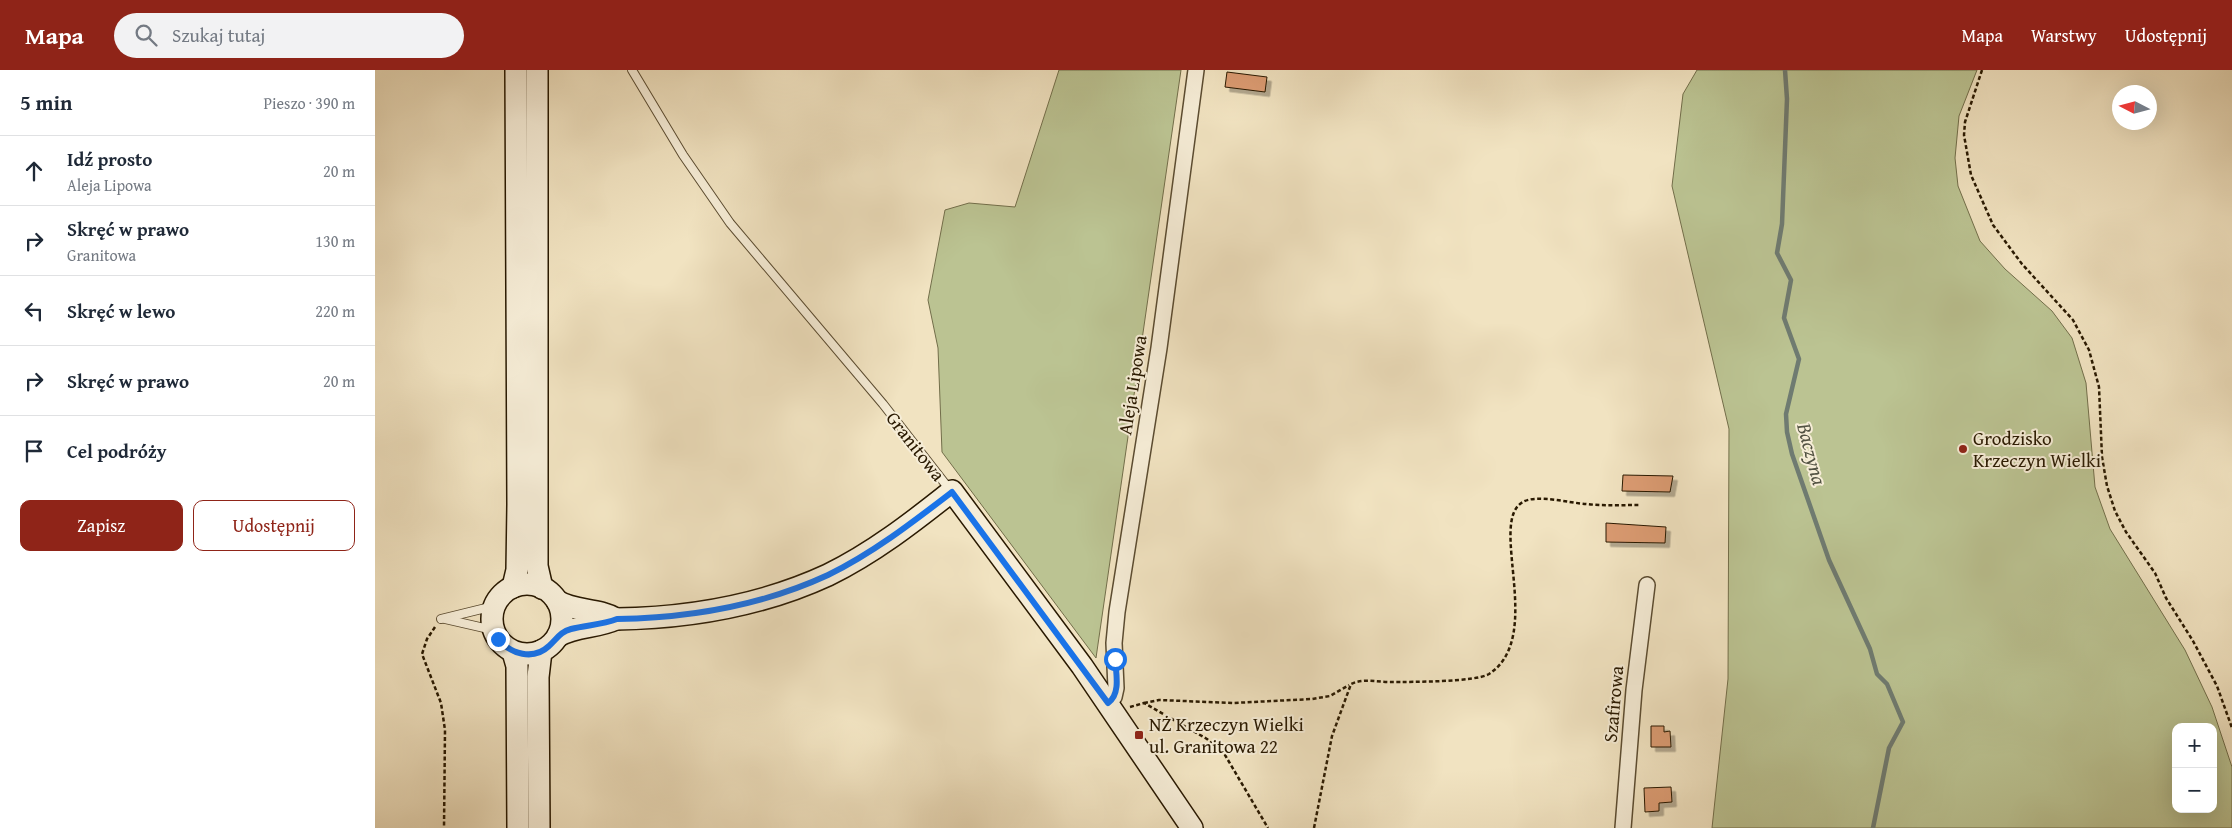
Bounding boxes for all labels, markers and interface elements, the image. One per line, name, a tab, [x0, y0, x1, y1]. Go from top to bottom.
search box	[114, 13, 464, 58]
text: Mapa	[25, 18, 84, 53]
icon: search	[132, 21, 160, 49]
text: Szukaj tutaj	[172, 21, 265, 49]
text: Mapa	[1961, 22, 2003, 49]
text: Warstwy	[2031, 22, 2097, 49]
text: Udostępnij	[2125, 22, 2207, 49]
north arrow	[2112, 85, 2157, 130]
text: 5 min	[20, 87, 72, 118]
text: Pieszo · 390 m	[263, 91, 355, 115]
text: Idź prosto	[67, 145, 152, 173]
icon: ahead	[20, 157, 48, 185]
text: 20 m	[323, 159, 355, 183]
text: Aleja Lipowa	[67, 173, 152, 197]
text: Skręć w prawo	[67, 215, 189, 243]
icon: right	[20, 227, 48, 255]
text: 130 m	[315, 229, 355, 253]
text: Granitowa	[67, 243, 136, 267]
icon: left	[20, 297, 48, 325]
text: Skręć w lewo	[67, 297, 175, 325]
text: 220 m	[315, 299, 355, 323]
street label: Aleja Lipowa	[1110, 333, 1154, 437]
icon: right	[20, 367, 48, 395]
text: Skręć w prawo	[67, 367, 189, 395]
text: 20 m	[323, 369, 355, 393]
street label: Granitowa	[880, 405, 952, 487]
water label: Baczyna	[1790, 418, 1835, 489]
place label: Grodzisko Krzeczyn Wielki	[1973, 424, 2101, 474]
icon: arrive	[20, 437, 48, 465]
text: Cel podróży	[67, 437, 167, 465]
marker: Grodzisko Krzeczyn Wielki	[1957, 443, 1969, 455]
button: Zapisz	[20, 500, 183, 551]
button: Udostępnij	[193, 500, 355, 551]
route end	[487, 628, 510, 651]
route start	[1104, 648, 1127, 671]
street label: Szafirowa	[1596, 664, 1630, 744]
place label: NŻ Krzeczyn Wielki ul. Granitowa 22	[1149, 710, 1304, 760]
map controls	[2172, 723, 2217, 813]
button: +	[2172, 723, 2217, 768]
marker: NŻ Krzeczyn Wielki ul. Granitowa 22	[1133, 729, 1145, 741]
button: −	[2172, 768, 2217, 813]

